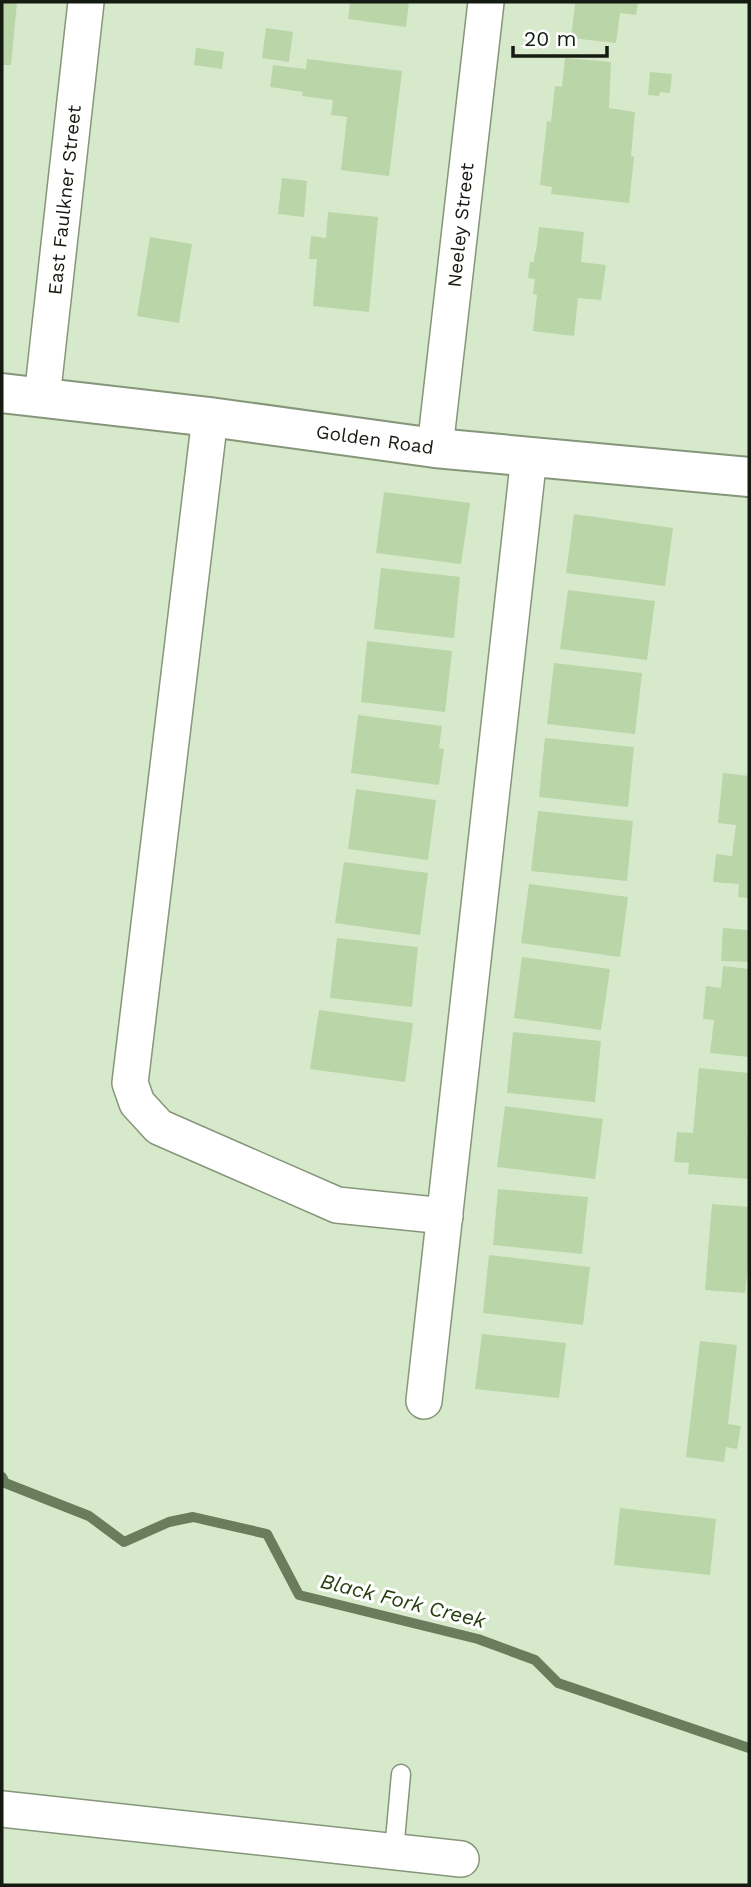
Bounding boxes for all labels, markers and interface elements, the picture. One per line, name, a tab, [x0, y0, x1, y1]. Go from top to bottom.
scale bar	[513, 14, 608, 58]
text: 20 m	[524, 26, 576, 51]
street label: East Faulkner Street	[43, 104, 86, 296]
street label: Neeley Street	[443, 162, 478, 288]
street label: Golden Road	[315, 420, 435, 459]
water label: Black Fork Creek	[318, 1568, 489, 1633]

